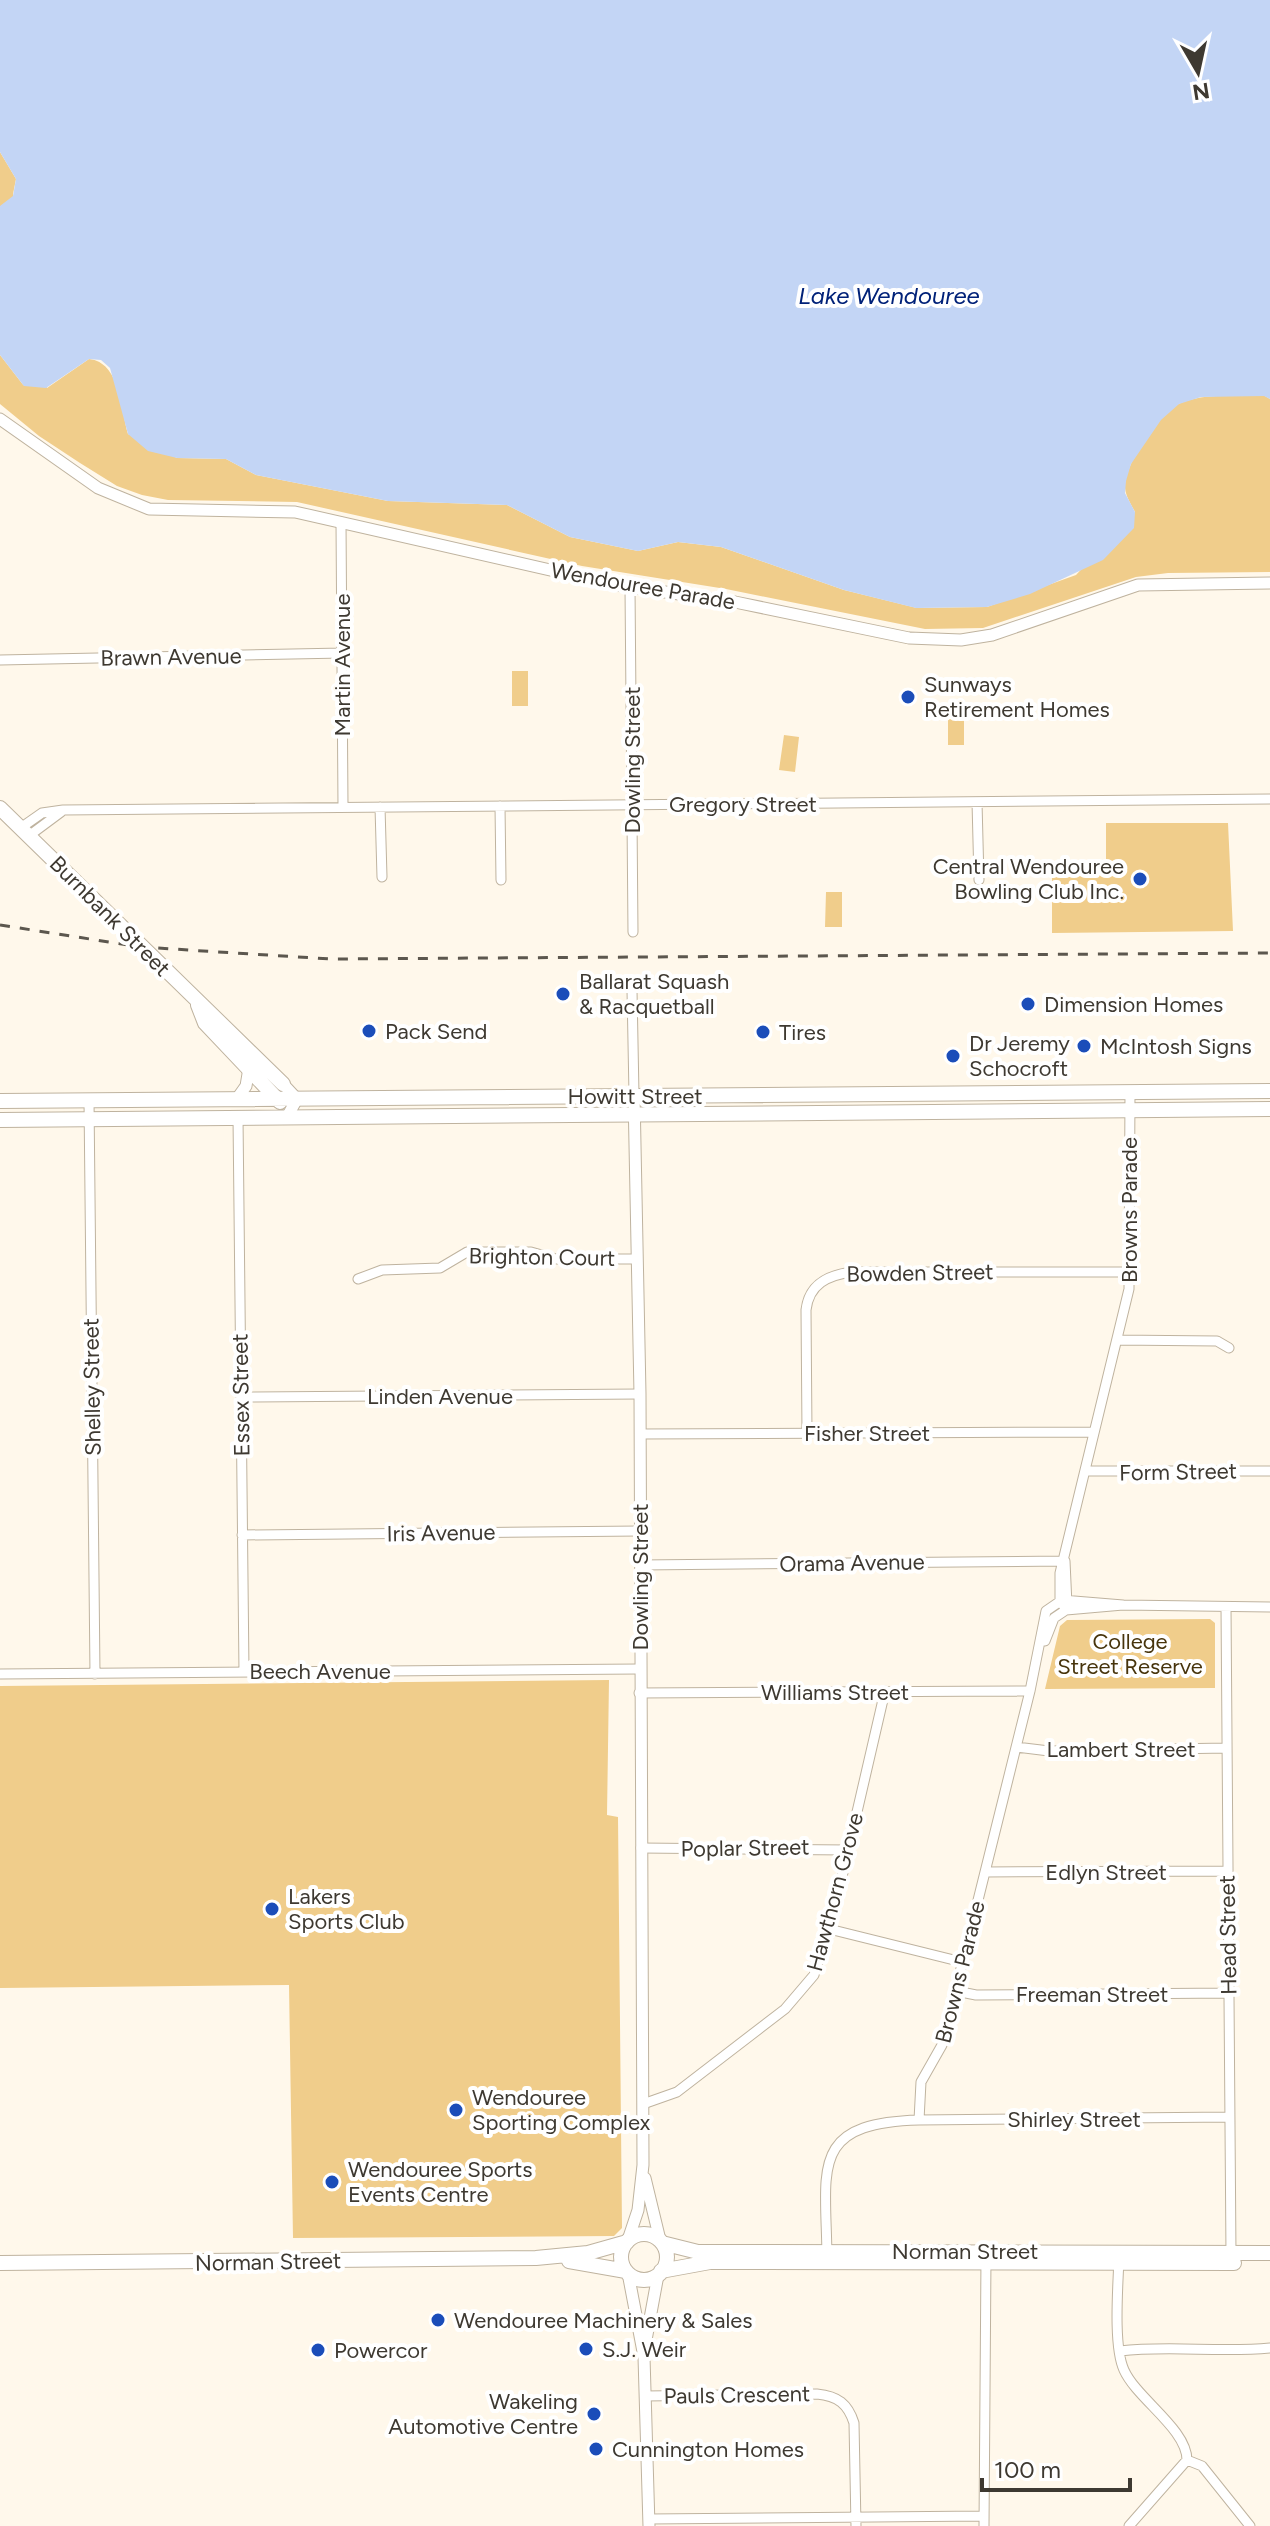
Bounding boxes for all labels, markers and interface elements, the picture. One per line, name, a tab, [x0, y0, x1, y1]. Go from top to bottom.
north arrow	[1158, 32, 1238, 112]
text: N	[1191, 77, 1212, 106]
water label: Lake Wendouree	[798, 281, 980, 310]
street label: Wendouree Parade	[549, 557, 737, 615]
street label: Martin Avenue	[329, 594, 356, 736]
street label: Brawn Avenue	[100, 642, 242, 672]
place label: Sunways Retirement Homes	[924, 671, 1110, 723]
street label: Dowling Street	[619, 686, 646, 834]
marker: Sunways Retirement Homes	[899, 688, 917, 706]
street label: Gregory Street	[669, 791, 817, 818]
street label: Burnbank Street	[44, 850, 176, 982]
place label: Central Wendouree Bowling Club Inc.	[933, 853, 1124, 905]
marker: Central Wendouree Bowling Club Inc.	[1131, 870, 1149, 888]
place label: Ballarat Squash & Racquetball	[579, 968, 729, 1020]
marker: Ballarat Squash & Racquetball	[554, 985, 572, 1003]
place label: Dimension Homes	[1044, 991, 1223, 1018]
marker: Dimension Homes	[1019, 995, 1037, 1013]
place label: Pack Send	[385, 1018, 487, 1045]
place label: Tires	[779, 1019, 826, 1046]
marker: Pack Send	[360, 1022, 378, 1040]
marker: Tires	[754, 1023, 772, 1041]
place label: Dr Jeremy Schocroft	[969, 1030, 1070, 1082]
place label: McIntosh Signs	[1100, 1033, 1252, 1060]
marker: McIntosh Signs	[1075, 1037, 1093, 1055]
marker: Dr Jeremy Schocroft	[944, 1047, 962, 1065]
street label: Howitt Street	[567, 1083, 703, 1110]
street label: Browns Parade	[1116, 1137, 1143, 1283]
street label: Brighton Court	[468, 1242, 616, 1272]
street label: Bowden Street	[846, 1258, 994, 1288]
street label: Shelley Street	[77, 1318, 107, 1456]
street label: Essex Street	[226, 1333, 256, 1457]
street label: Linden Avenue	[367, 1383, 513, 1410]
street label: Fisher Street	[804, 1420, 930, 1447]
street label: Form Street	[1119, 1457, 1237, 1487]
street label: Dowling Street	[627, 1503, 654, 1651]
street label: Iris Avenue	[386, 1519, 496, 1547]
street label: Orama Avenue	[779, 1548, 925, 1578]
park label: College Street Reserve	[1057, 1628, 1203, 1680]
street label: Beech Avenue	[249, 1658, 391, 1685]
street label: Williams Street	[761, 1679, 909, 1706]
street label: Lambert Street	[1046, 1736, 1196, 1763]
street label: Hawthorn Grove	[801, 1810, 869, 1974]
street label: Poplar Street	[680, 1833, 810, 1863]
street label: Edlyn Street	[1045, 1859, 1167, 1886]
street label: Head Street	[1213, 1875, 1243, 1995]
place label: Lakers Sports Club	[288, 1883, 405, 1935]
street label: Browns Parade	[929, 1898, 991, 2046]
marker: Lakers Sports Club	[263, 1900, 281, 1918]
street label: Freeman Street	[1016, 1981, 1168, 2008]
place label: Wendouree Sporting Complex	[472, 2084, 651, 2136]
marker: Wendouree Sporting Complex	[447, 2101, 465, 2119]
street label: Shirley Street	[1007, 2106, 1141, 2133]
place label: Wendouree Sports Events Centre	[348, 2156, 533, 2208]
marker: Wendouree Sports Events Centre	[323, 2173, 341, 2191]
street label: Norman Street	[892, 2238, 1038, 2265]
street label: Norman Street	[195, 2247, 341, 2277]
place label: Wendouree Machinery & Sales	[454, 2307, 753, 2334]
marker: Wendouree Machinery & Sales	[429, 2311, 447, 2329]
place label: S.J. Weir	[602, 2336, 687, 2363]
place label: Powercor	[334, 2337, 428, 2364]
marker: S.J. Weir	[577, 2340, 595, 2358]
marker: Powercor	[309, 2341, 327, 2359]
street label: Pauls Crescent	[663, 2380, 811, 2410]
place label: Wakeling Automotive Centre	[388, 2388, 578, 2440]
marker: Wakeling Automotive Centre	[585, 2405, 603, 2423]
place label: Cunnington Homes	[612, 2436, 804, 2463]
marker: Cunnington Homes	[587, 2440, 605, 2458]
scale bar	[982, 2442, 1130, 2492]
text: 100 m	[994, 2455, 1061, 2484]

